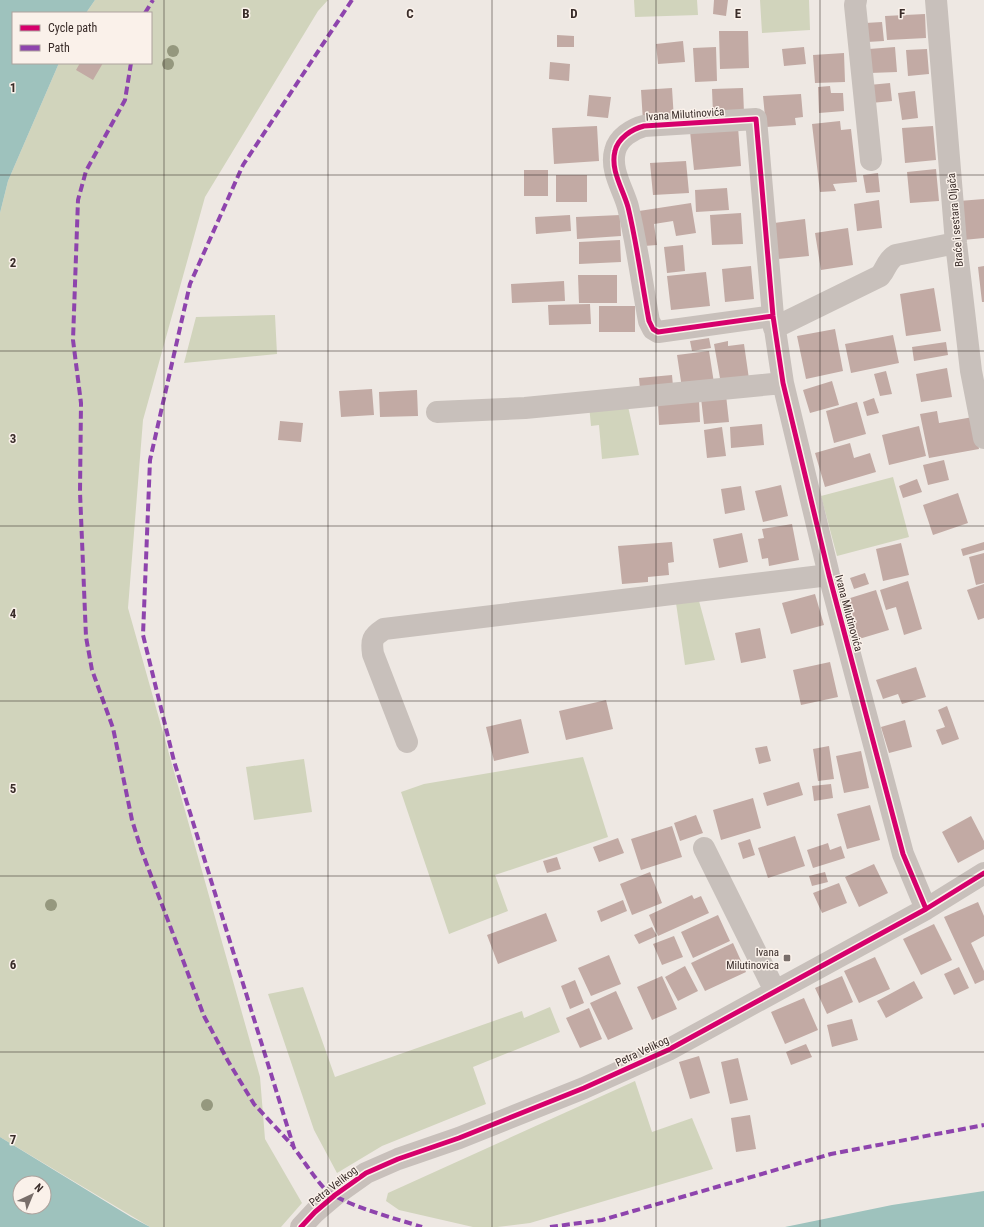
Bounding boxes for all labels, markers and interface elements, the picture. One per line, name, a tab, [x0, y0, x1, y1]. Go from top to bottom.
text: B	[242, 6, 250, 21]
text: C	[406, 6, 414, 21]
text: D	[570, 6, 578, 21]
text: E	[735, 6, 742, 21]
text: F	[899, 6, 905, 21]
legend	[12, 12, 152, 64]
text: Cycle path	[48, 21, 98, 35]
text: Path	[48, 41, 70, 55]
text: 1	[10, 80, 16, 95]
street label: Ivana Milutinovića	[645, 105, 725, 124]
street label: Braće i sestara Oljača	[945, 173, 966, 267]
text: 2	[10, 255, 17, 270]
text: 3	[10, 431, 16, 446]
street label: Ivana Milutinovića	[832, 573, 865, 653]
text: 4	[10, 606, 17, 621]
text: 5	[10, 781, 17, 796]
place label: Ivana Milutinovica	[726, 946, 779, 972]
marker: Ivana Milutinovica	[782, 953, 792, 963]
text: 6	[10, 957, 17, 972]
street label: Petra Velikog	[613, 1033, 671, 1069]
text: 7	[10, 1132, 17, 1147]
street label: Petra Velikog	[307, 1164, 360, 1209]
north arrow	[12, 1175, 52, 1215]
text: N	[32, 1181, 46, 1195]

